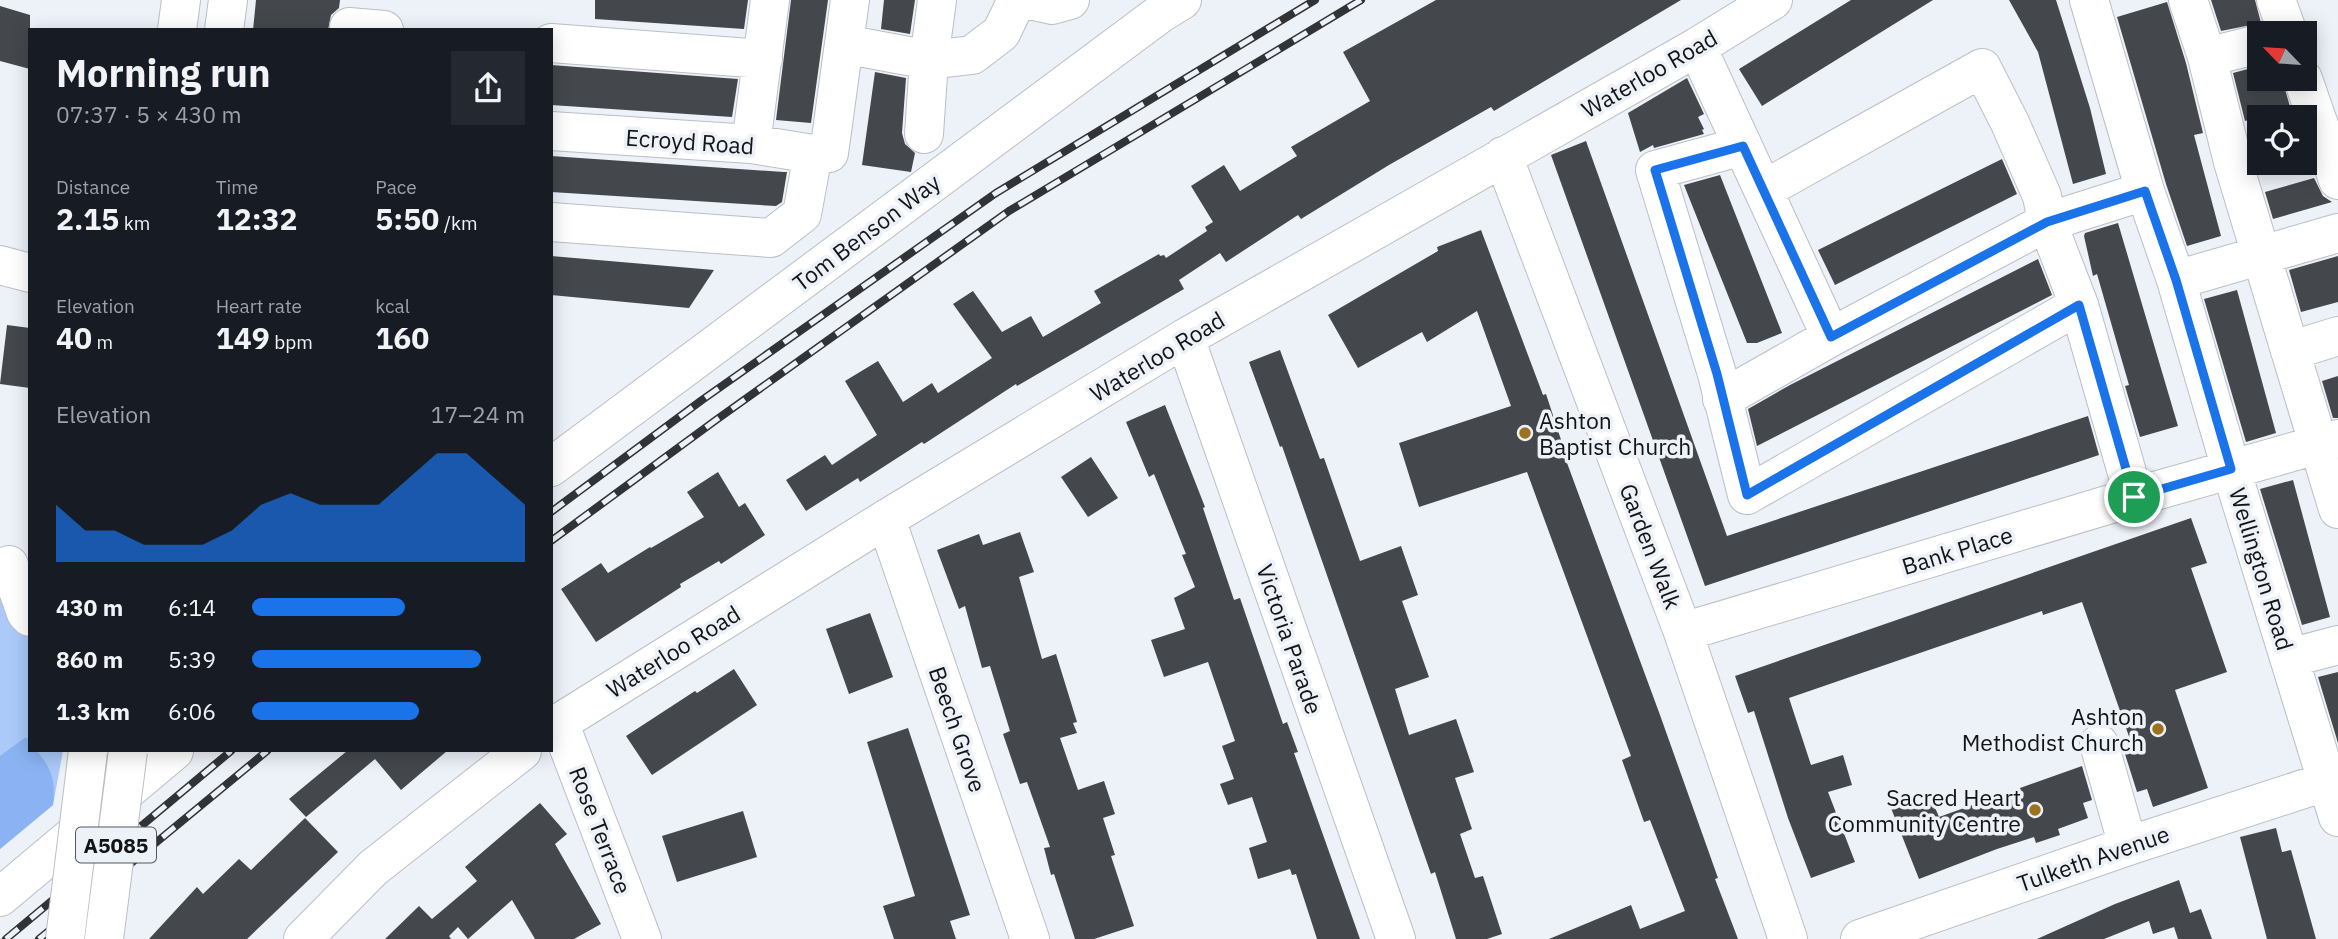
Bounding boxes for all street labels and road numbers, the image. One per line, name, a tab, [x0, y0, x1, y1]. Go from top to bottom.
street label: Waterloo Road	[1576, 22, 1722, 124]
street label: Ecroyd Road	[625, 122, 755, 160]
street label: Tom Benson Way	[786, 166, 946, 297]
street label: Waterloo Road	[1084, 304, 1230, 408]
street label: Garden Walk	[1613, 479, 1689, 613]
street label: Wellington Road	[2223, 484, 2301, 654]
street label: Bank Place	[1898, 519, 2016, 581]
street label: Victoria Parade	[1250, 560, 1330, 718]
street label: Waterloo Road	[601, 598, 745, 704]
street label: Beech Grove	[922, 662, 994, 796]
street label: Rose Terrace	[563, 762, 639, 898]
street label: Tulketh Avenue	[2013, 818, 2173, 898]
road number: A5085	[76, 828, 156, 862]

